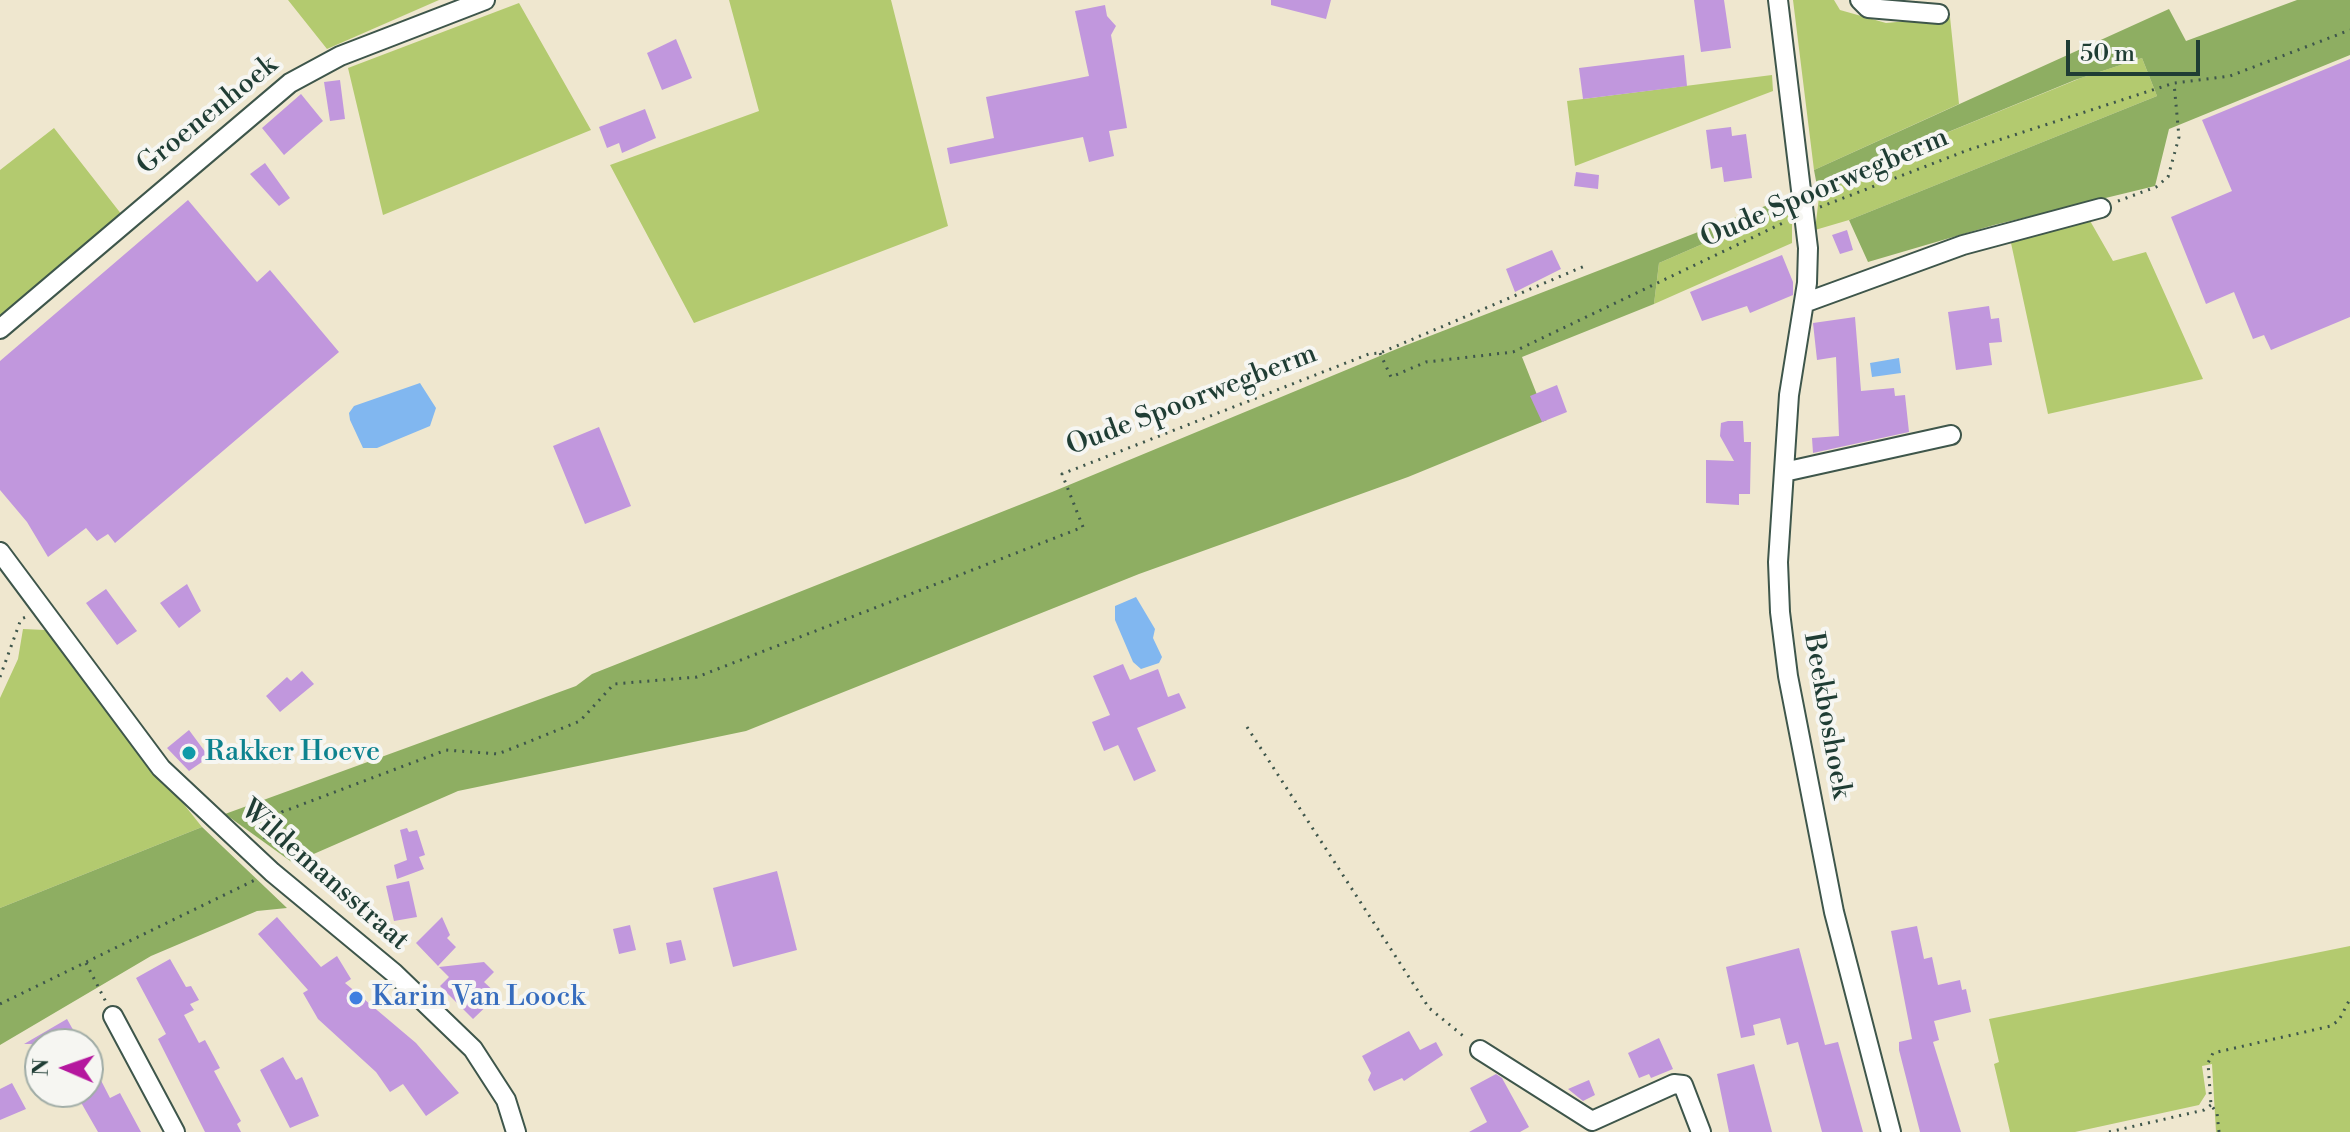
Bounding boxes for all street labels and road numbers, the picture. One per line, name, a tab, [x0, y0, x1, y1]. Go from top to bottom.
street label: Groenenhoek	[131, 49, 285, 183]
street label: Oude Spoorwegberm	[1696, 122, 1954, 256]
street label: Oude Spoorwegberm	[1062, 338, 1322, 464]
street label: Beekboshoek	[1795, 630, 1857, 802]
street label: Wildemansstraat	[233, 794, 415, 958]

